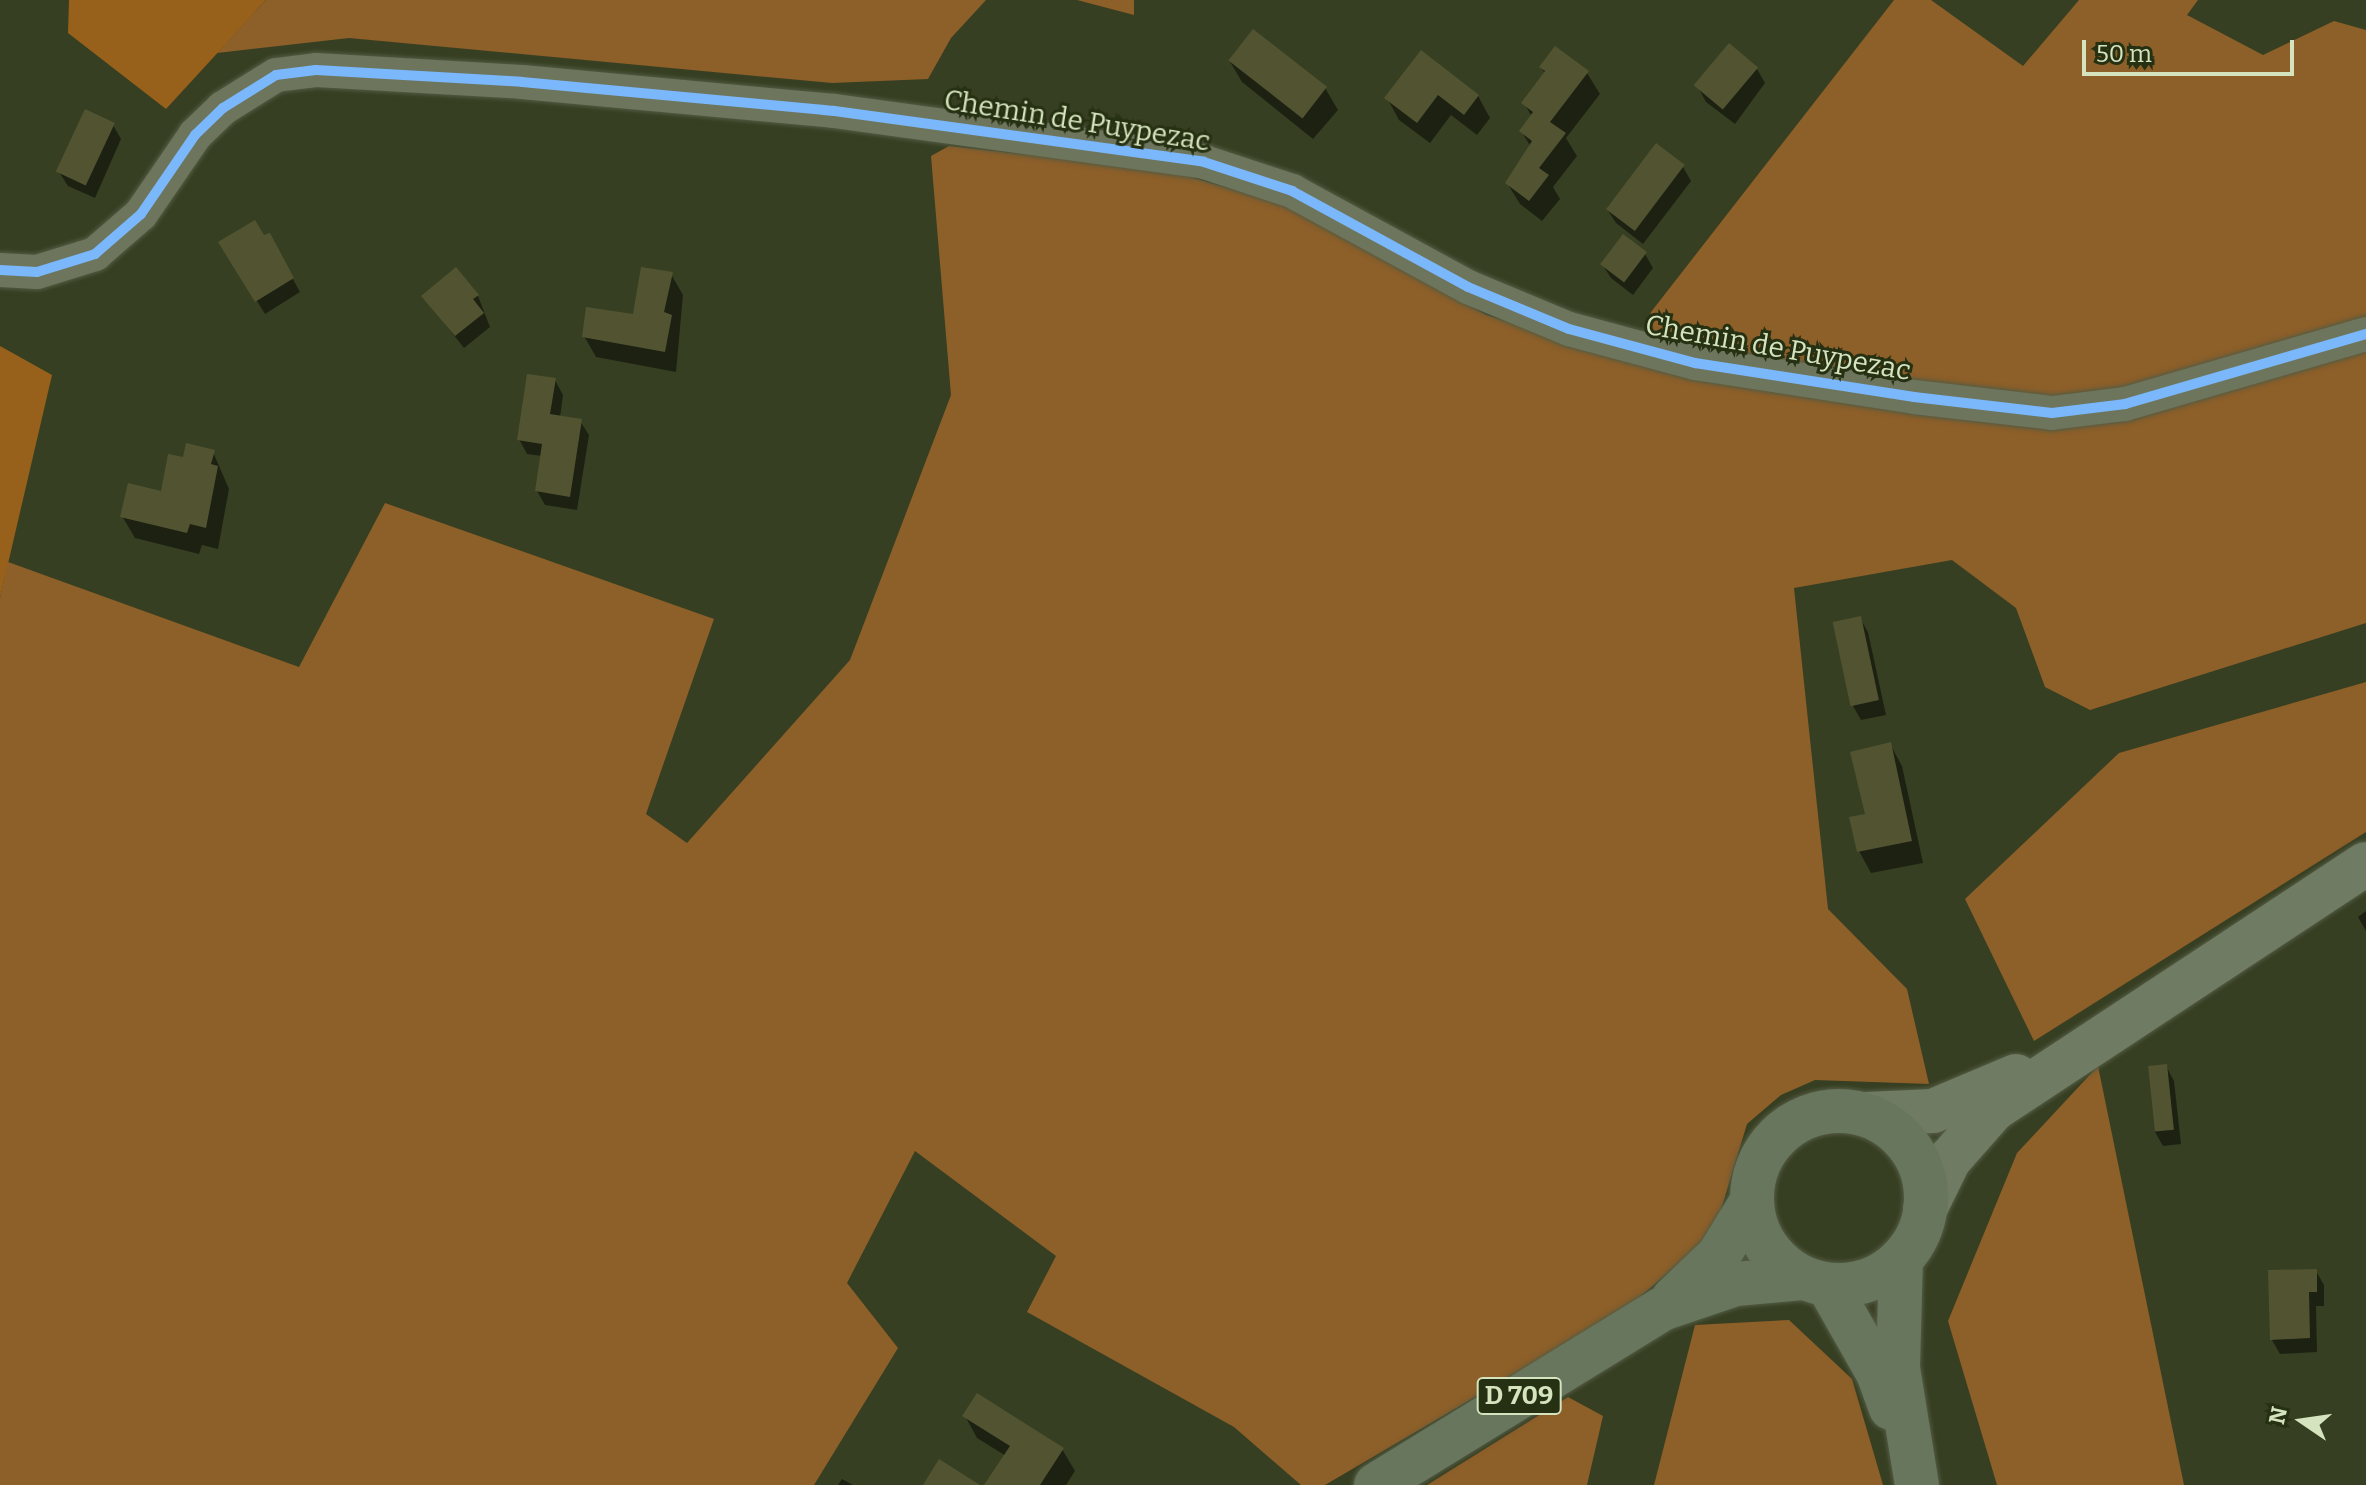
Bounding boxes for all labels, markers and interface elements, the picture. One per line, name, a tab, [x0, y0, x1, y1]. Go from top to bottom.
scale bar	[2086, 24, 2298, 74]
text: 50 m	[2096, 40, 2152, 68]
street label: Chemin de Puypezac	[942, 83, 1212, 159]
street label: Chemin de Puypezac	[1643, 308, 1913, 388]
road number: D 709	[1475, 1374, 1563, 1418]
north arrow	[2262, 1381, 2342, 1461]
text: N	[2263, 1404, 2293, 1427]

